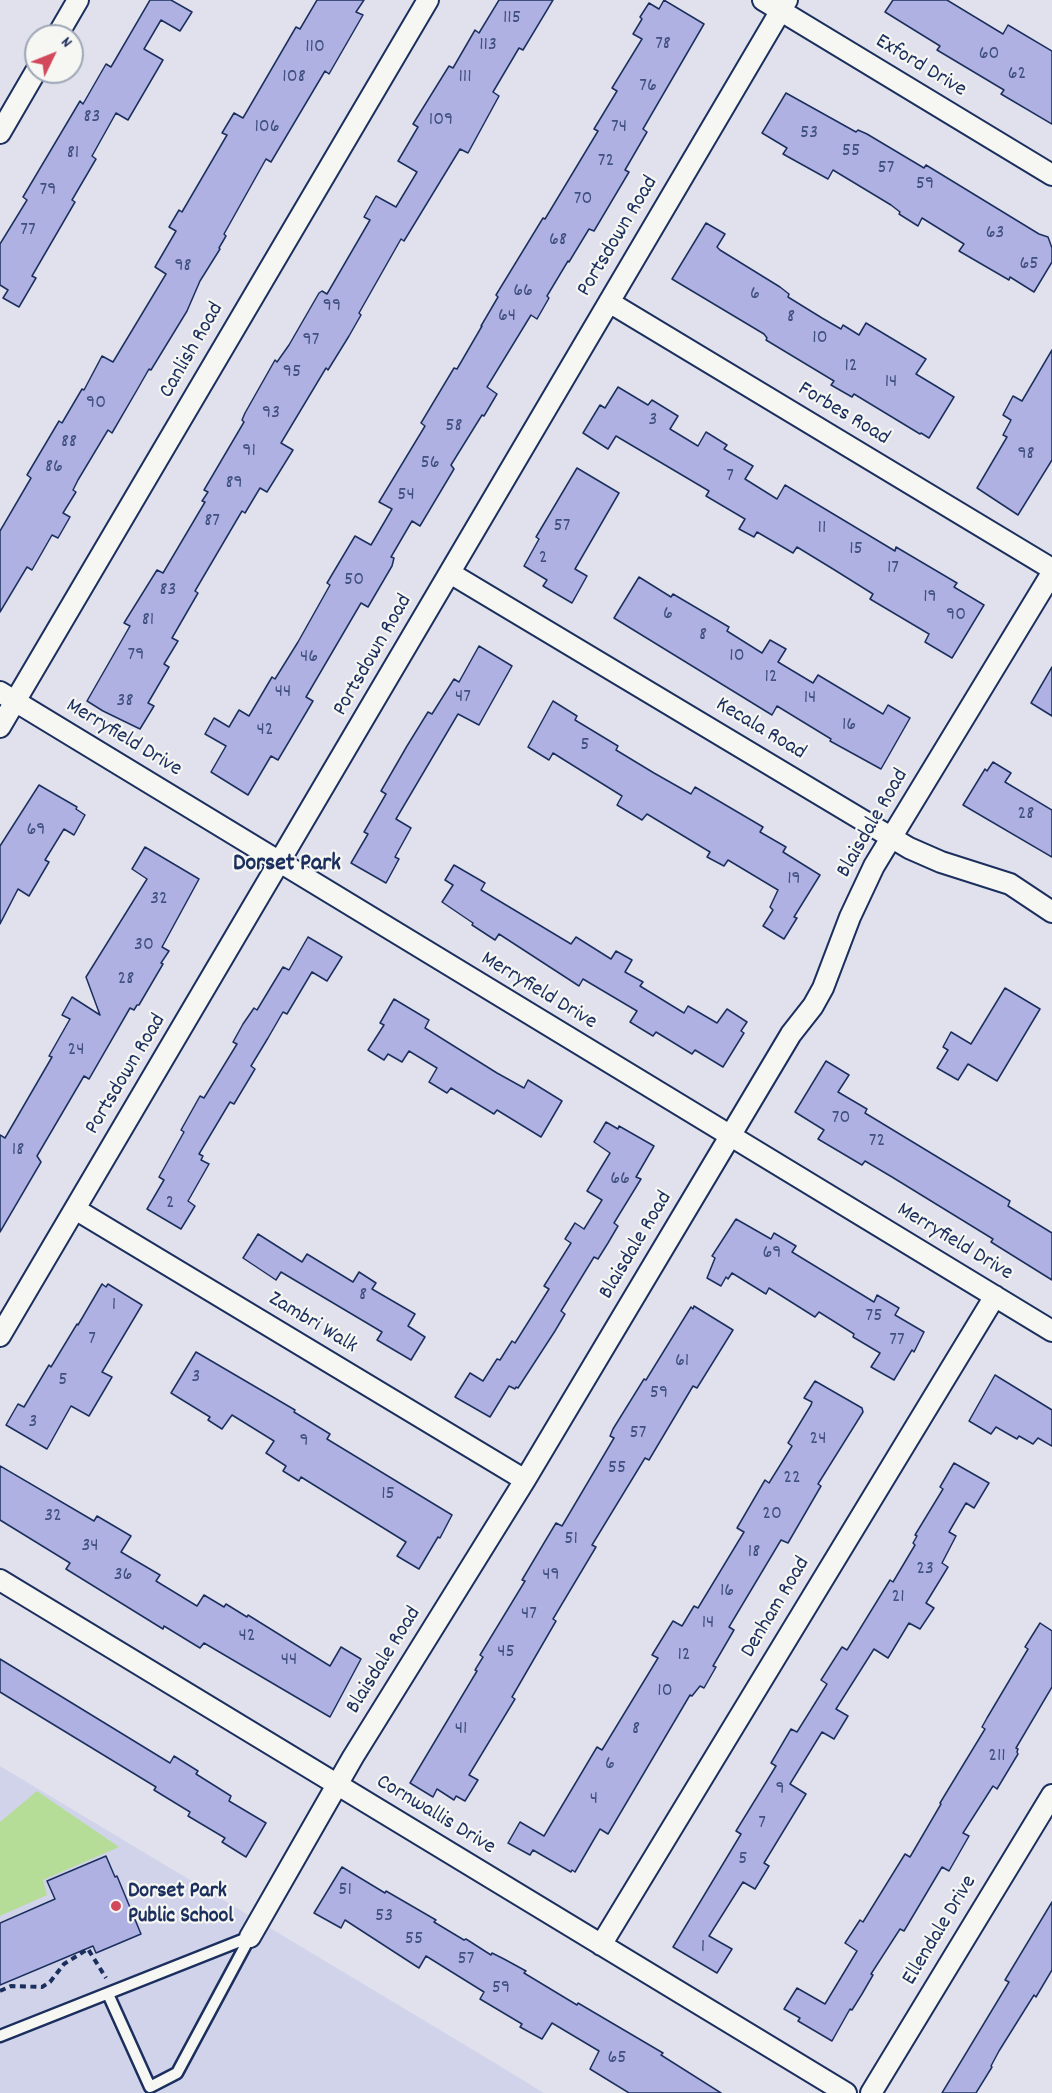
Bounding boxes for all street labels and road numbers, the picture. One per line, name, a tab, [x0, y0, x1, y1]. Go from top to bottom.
street label: Exford Drive	[870, 30, 970, 104]
street label: Portsdown Road	[573, 172, 665, 302]
street label: Canlish Road	[155, 298, 231, 404]
street label: Forbes Road	[792, 377, 894, 453]
street label: Portsdown Road	[329, 591, 419, 721]
street label: Kecala Road	[710, 693, 810, 767]
street label: Merryfield Drive	[60, 694, 186, 784]
street label: Blaisdale Road	[832, 765, 916, 883]
street label: Merryfield Drive	[475, 947, 601, 1037]
street label: Portsdown Road	[81, 1010, 173, 1140]
street label: Blaisdale Road	[595, 1187, 679, 1305]
street label: Merryfield Drive	[891, 1198, 1017, 1288]
street label: Zambri Walk	[263, 1287, 361, 1361]
street label: Denham Road	[737, 1553, 817, 1663]
street label: Blaisdale Road	[342, 1603, 428, 1719]
street label: Cornwallis Drive	[370, 1770, 500, 1862]
street label: Ellendale Drive	[898, 1871, 984, 1991]

